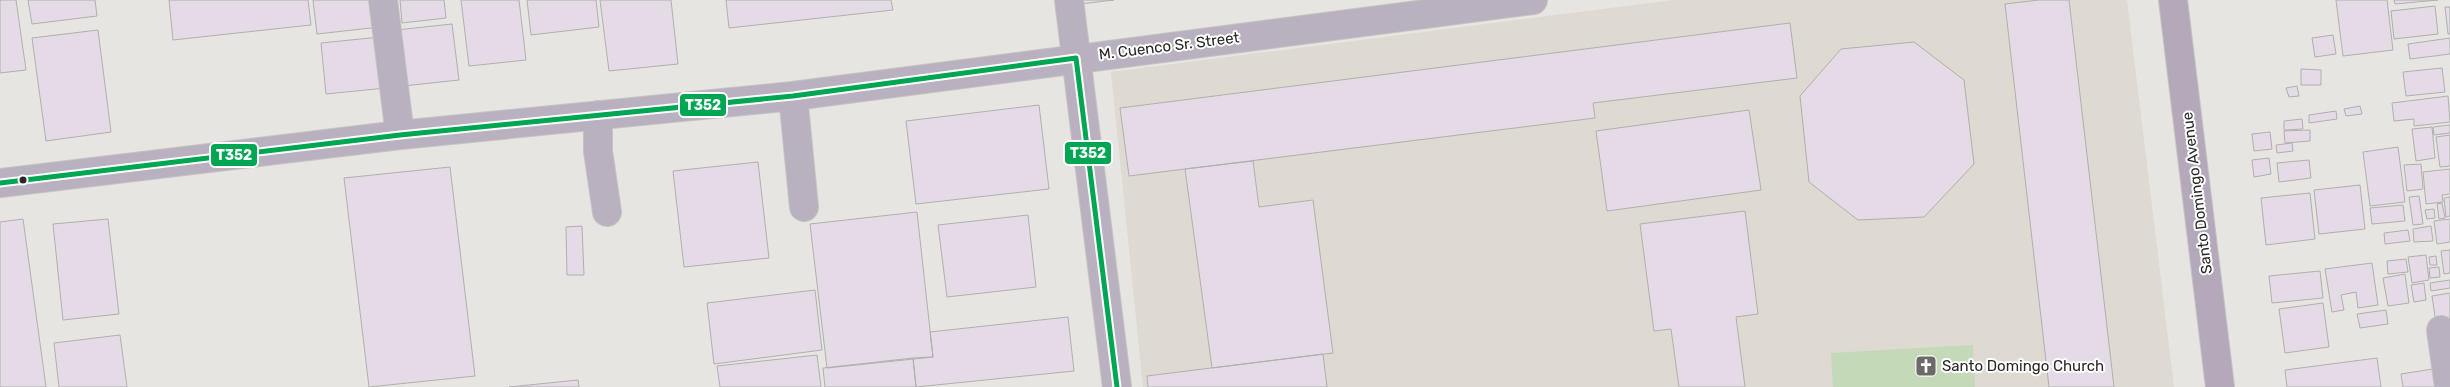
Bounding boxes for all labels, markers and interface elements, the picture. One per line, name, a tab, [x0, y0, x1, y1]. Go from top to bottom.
street label: M. Cuenco Sr. Street	[1098, 28, 1240, 64]
line badge: T352	[679, 93, 727, 117]
text: T352	[685, 97, 721, 114]
street label: Santo Domingo Avenue	[2178, 111, 2216, 275]
line badge: T352	[1064, 141, 1112, 165]
line badge: T352	[210, 143, 258, 167]
text: T352	[1070, 145, 1106, 162]
text: T352	[216, 147, 252, 164]
unlabelled marker	[18, 175, 28, 185]
church icon: Santo Domingo Church	[1914, 354, 1938, 378]
place label: Santo Domingo Church	[1942, 357, 2104, 375]

